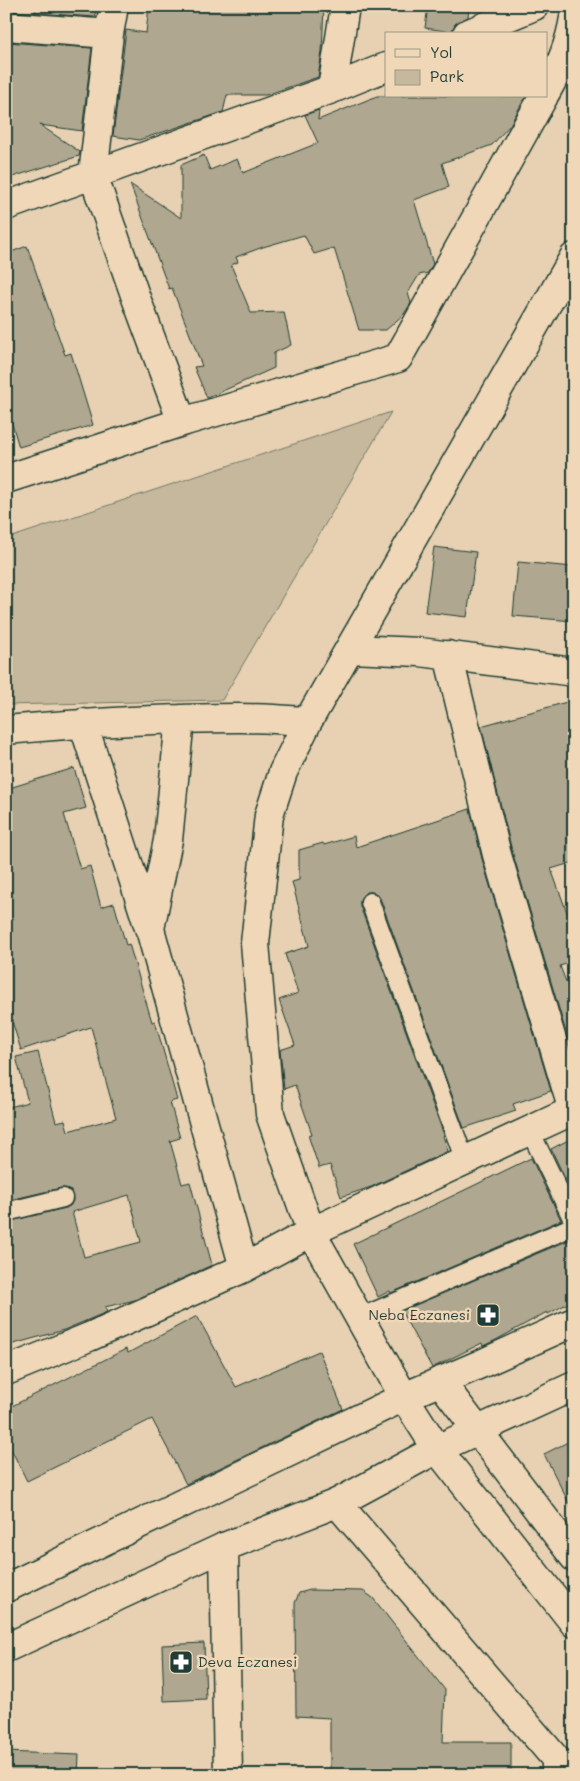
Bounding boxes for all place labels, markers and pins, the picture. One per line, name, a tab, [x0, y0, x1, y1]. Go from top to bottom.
pharmacy icon: Neba Eczanesi	[475, 1302, 501, 1328]
place label: Neba Eczanesi	[369, 1305, 470, 1324]
pharmacy icon: Deva Eczanesi	[168, 1649, 194, 1675]
place label: Deva Eczanesi	[198, 1652, 297, 1671]

